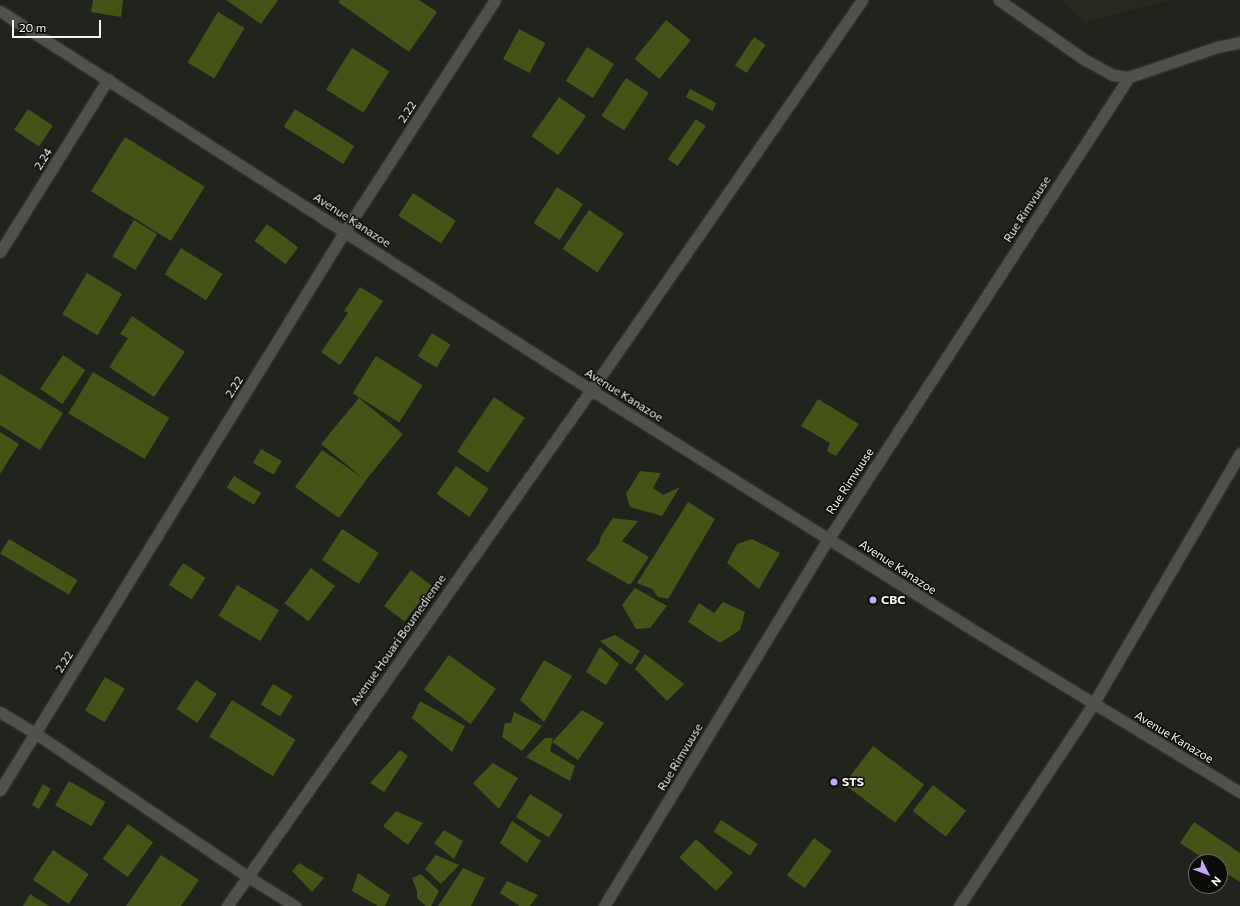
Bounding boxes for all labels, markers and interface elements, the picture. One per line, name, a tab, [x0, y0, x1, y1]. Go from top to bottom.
scale bar	[14, 12, 103, 38]
text: 20 m	[19, 20, 46, 34]
street label: 2.22	[395, 99, 419, 125]
street label: 2.24	[31, 145, 55, 173]
street label: Rue Rimvuuse	[1000, 173, 1054, 245]
street label: Avenue Kanazoe	[311, 190, 393, 250]
street label: Avenue Kanazoe	[582, 365, 666, 425]
street label: 2.22	[222, 374, 246, 400]
street label: Rue Rimvuuse	[823, 445, 877, 517]
street label: Avenue Kanazoe	[857, 537, 939, 597]
street label: Avenue Houari Boumedienne	[347, 572, 449, 708]
place label: CBC	[881, 593, 905, 607]
marker: CBC	[868, 595, 878, 605]
street label: 2.22	[52, 649, 76, 675]
street label: Avenue Kanazoe	[1132, 708, 1216, 766]
street label: Rue Rimvuuse	[654, 721, 706, 793]
place label: STS	[842, 775, 864, 789]
marker: STS	[829, 777, 839, 787]
north arrow	[1188, 854, 1228, 894]
text: N	[1209, 874, 1224, 889]

